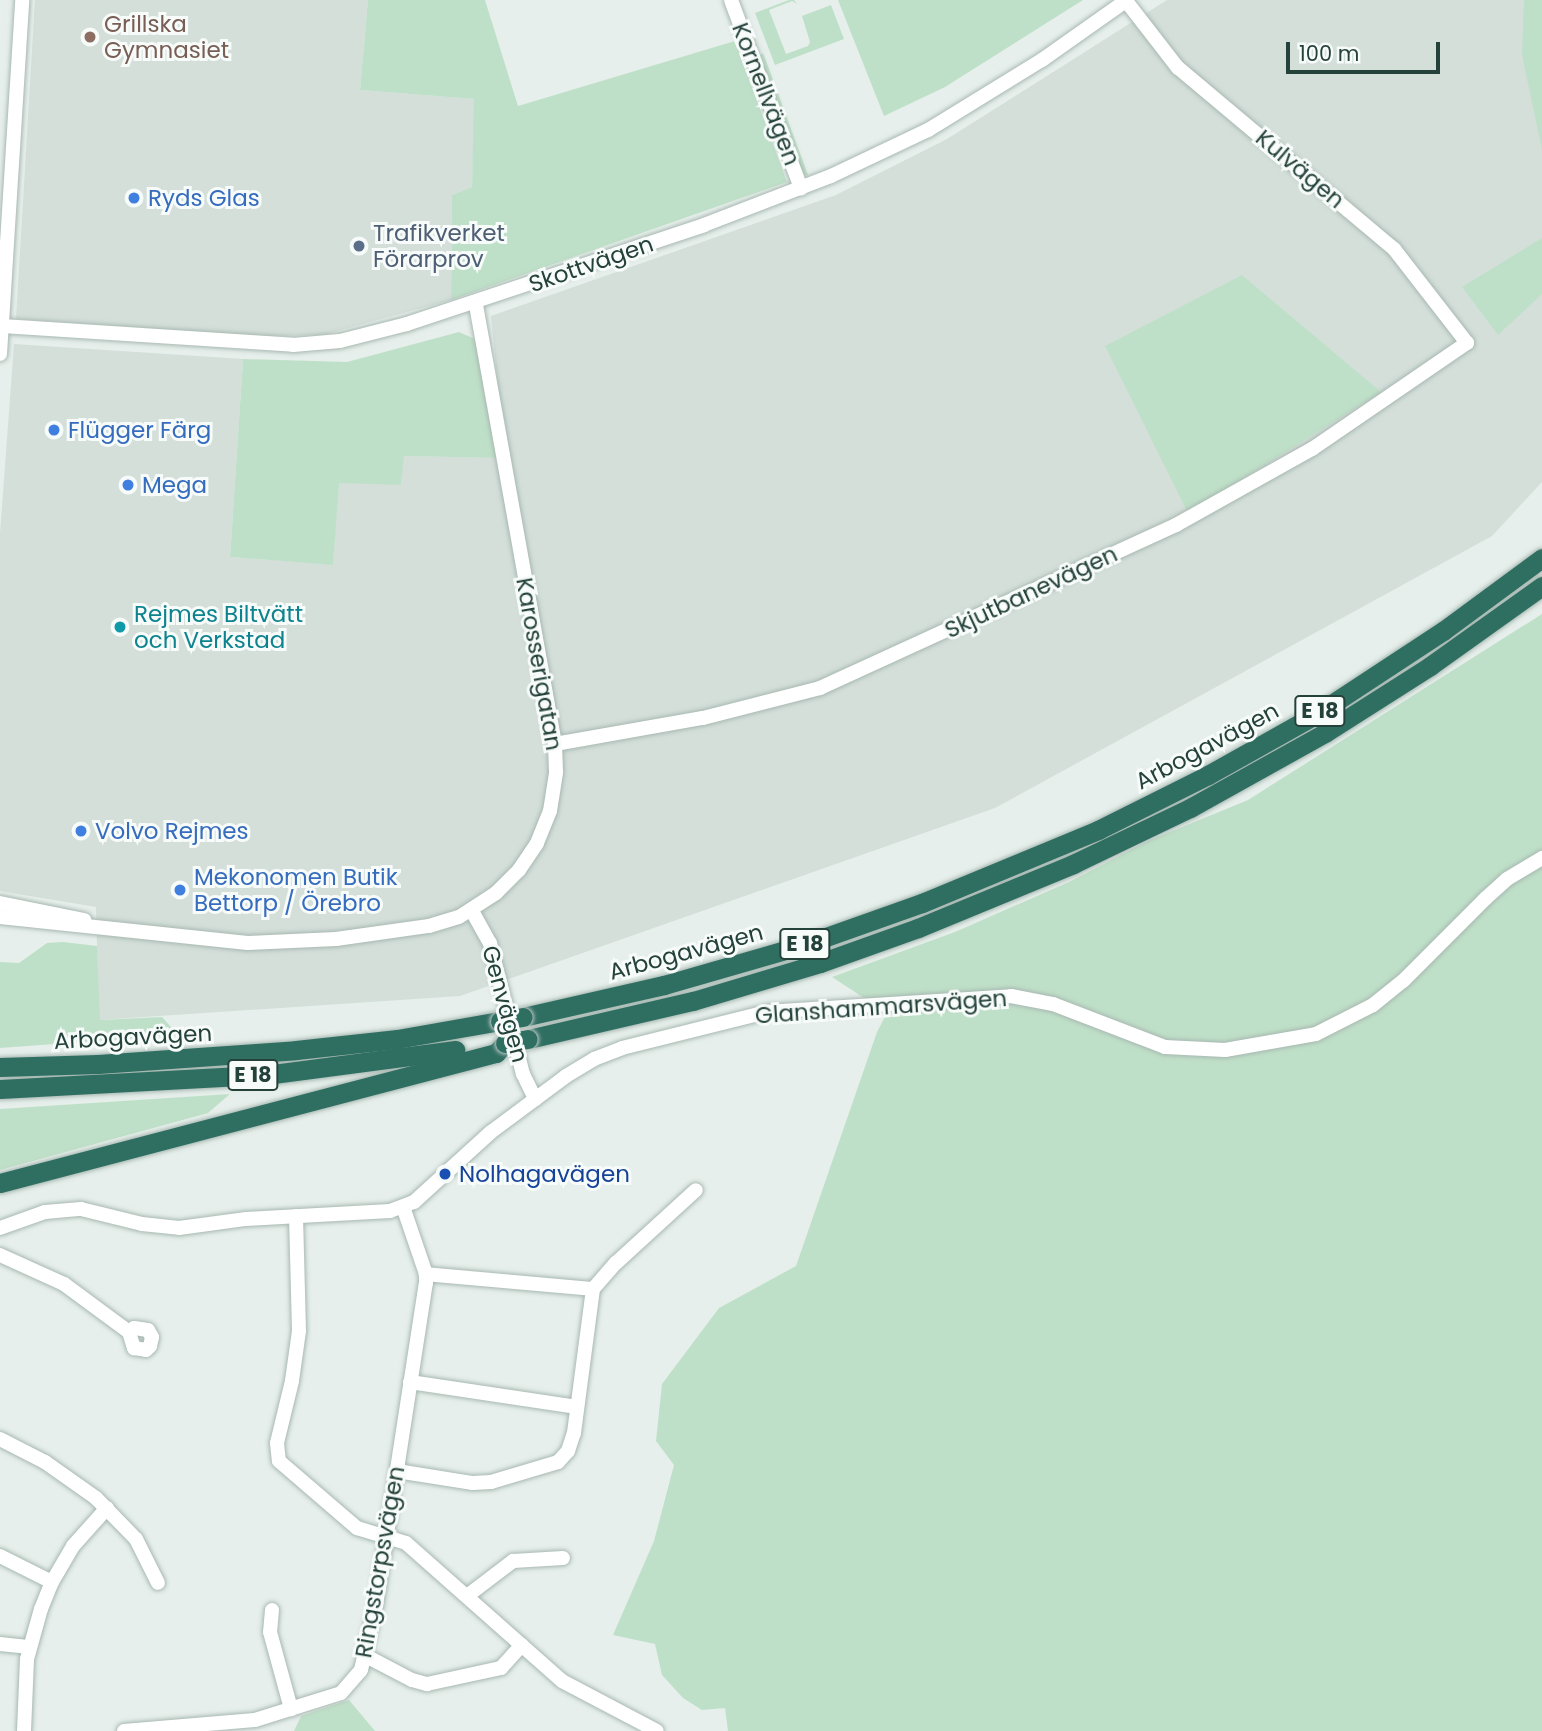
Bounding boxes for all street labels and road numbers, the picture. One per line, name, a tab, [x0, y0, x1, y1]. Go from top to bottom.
street label: Kornellvägen	[726, 19, 806, 169]
street label: Kulvägen	[1250, 124, 1350, 214]
street label: Skottvägen	[525, 230, 657, 298]
street label: Skjutbanevägen	[940, 540, 1122, 644]
street label: Karosserigatan	[510, 575, 568, 753]
road number: E 18	[1294, 694, 1346, 728]
street label: Arbogavägen	[1131, 697, 1283, 795]
street label: Arbogavägen	[606, 918, 766, 986]
road number: E 18	[779, 926, 831, 962]
street label: Genvägen	[476, 943, 534, 1065]
street label: Glanshammarsvägen	[754, 984, 1008, 1030]
street label: Arbogavägen	[53, 1019, 213, 1055]
road number: E 18	[227, 1058, 279, 1092]
street label: Ringstorpsvägen	[350, 1464, 410, 1660]

